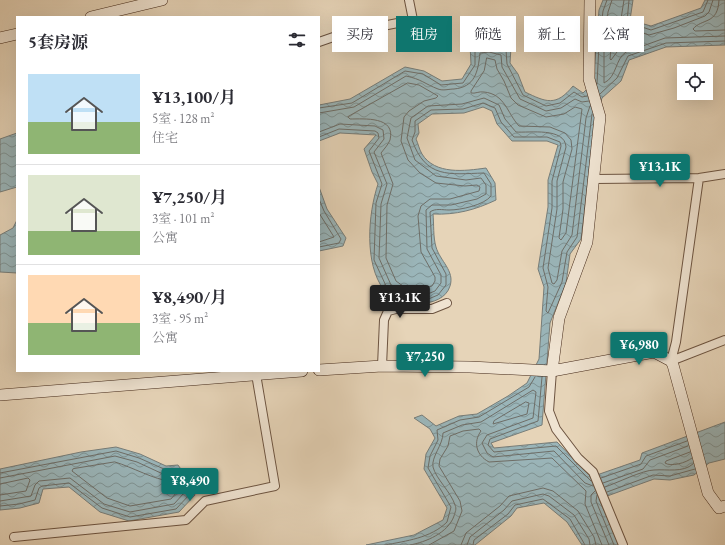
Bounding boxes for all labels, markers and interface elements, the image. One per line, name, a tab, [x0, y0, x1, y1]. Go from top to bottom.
chip: 买房	[332, 16, 388, 52]
chip: 租房	[396, 16, 452, 52]
chip: 筛选	[460, 16, 516, 52]
chip: 新上	[524, 16, 580, 52]
chip: 公寓	[588, 16, 644, 52]
icon: filters	[286, 29, 308, 51]
text: 5套房源	[28, 31, 88, 53]
map controls	[677, 64, 713, 100]
button: locate	[677, 64, 713, 100]
text: ¥13,100/月	[152, 86, 236, 108]
icon: home	[60, 90, 108, 138]
text: 5室 · 128 m²	[152, 110, 214, 127]
text: 住宅	[152, 129, 178, 146]
pin: ¥13.1K	[627, 154, 693, 188]
text: ¥13.1K	[639, 158, 681, 175]
text: ¥7,250/月	[152, 186, 227, 208]
icon: home	[60, 191, 108, 239]
text: 3室 · 101 m²	[152, 210, 214, 227]
text: 公寓	[152, 229, 178, 246]
pin: ¥13.1K	[367, 285, 433, 319]
text: ¥8,490/月	[152, 286, 227, 308]
text: ¥13.1K	[379, 289, 421, 306]
icon: home	[60, 291, 108, 339]
text: 3室 · 95 m²	[152, 310, 208, 327]
text: 公寓	[152, 329, 178, 346]
pin: ¥6,980	[606, 332, 672, 366]
text: ¥6,980	[619, 336, 659, 353]
pin: ¥7,250	[392, 344, 458, 378]
text: ¥7,250	[405, 348, 445, 365]
pin: ¥8,490	[157, 468, 223, 502]
text: ¥8,490	[170, 472, 210, 489]

